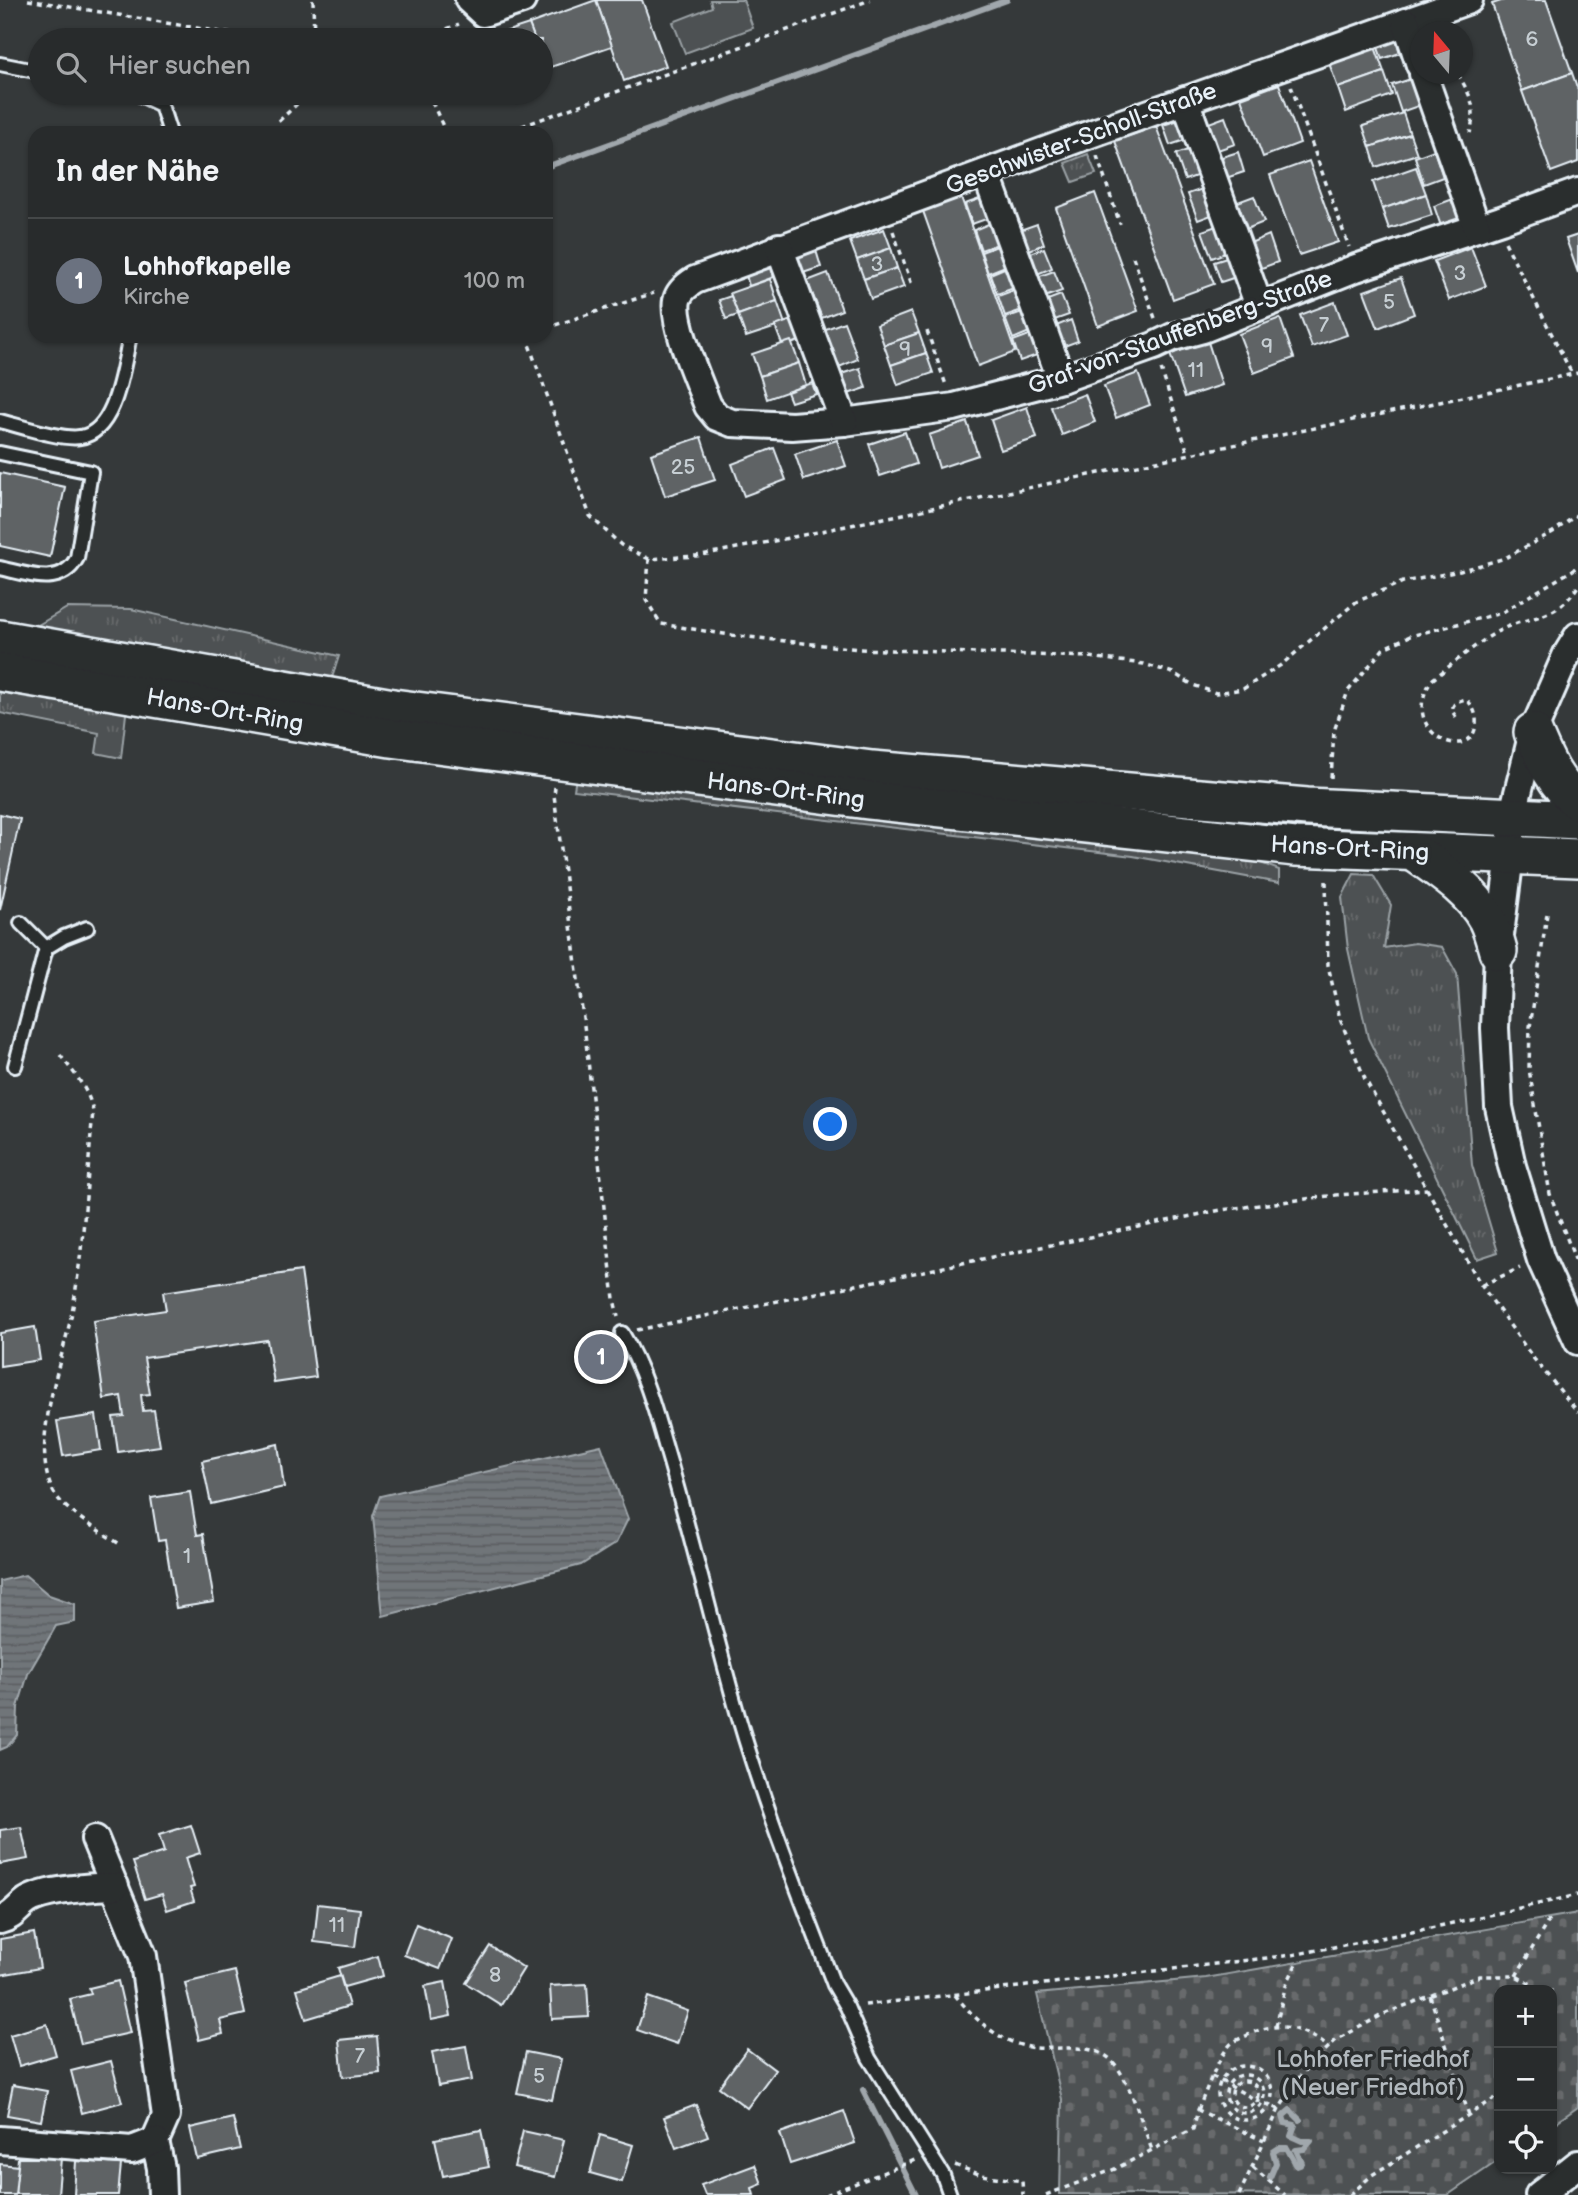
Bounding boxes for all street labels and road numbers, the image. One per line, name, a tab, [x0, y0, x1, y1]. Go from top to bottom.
street label: Geschwister-Scholl-Straße	[942, 76, 1221, 201]
street label: Graf-von-Stauffenberg-Straße	[1024, 264, 1336, 401]
street label: Hans-Ort-Ring	[144, 682, 306, 739]
street label: Hans-Ort-Ring	[705, 766, 866, 815]
street label: Hans-Ort-Ring	[1270, 830, 1430, 867]

